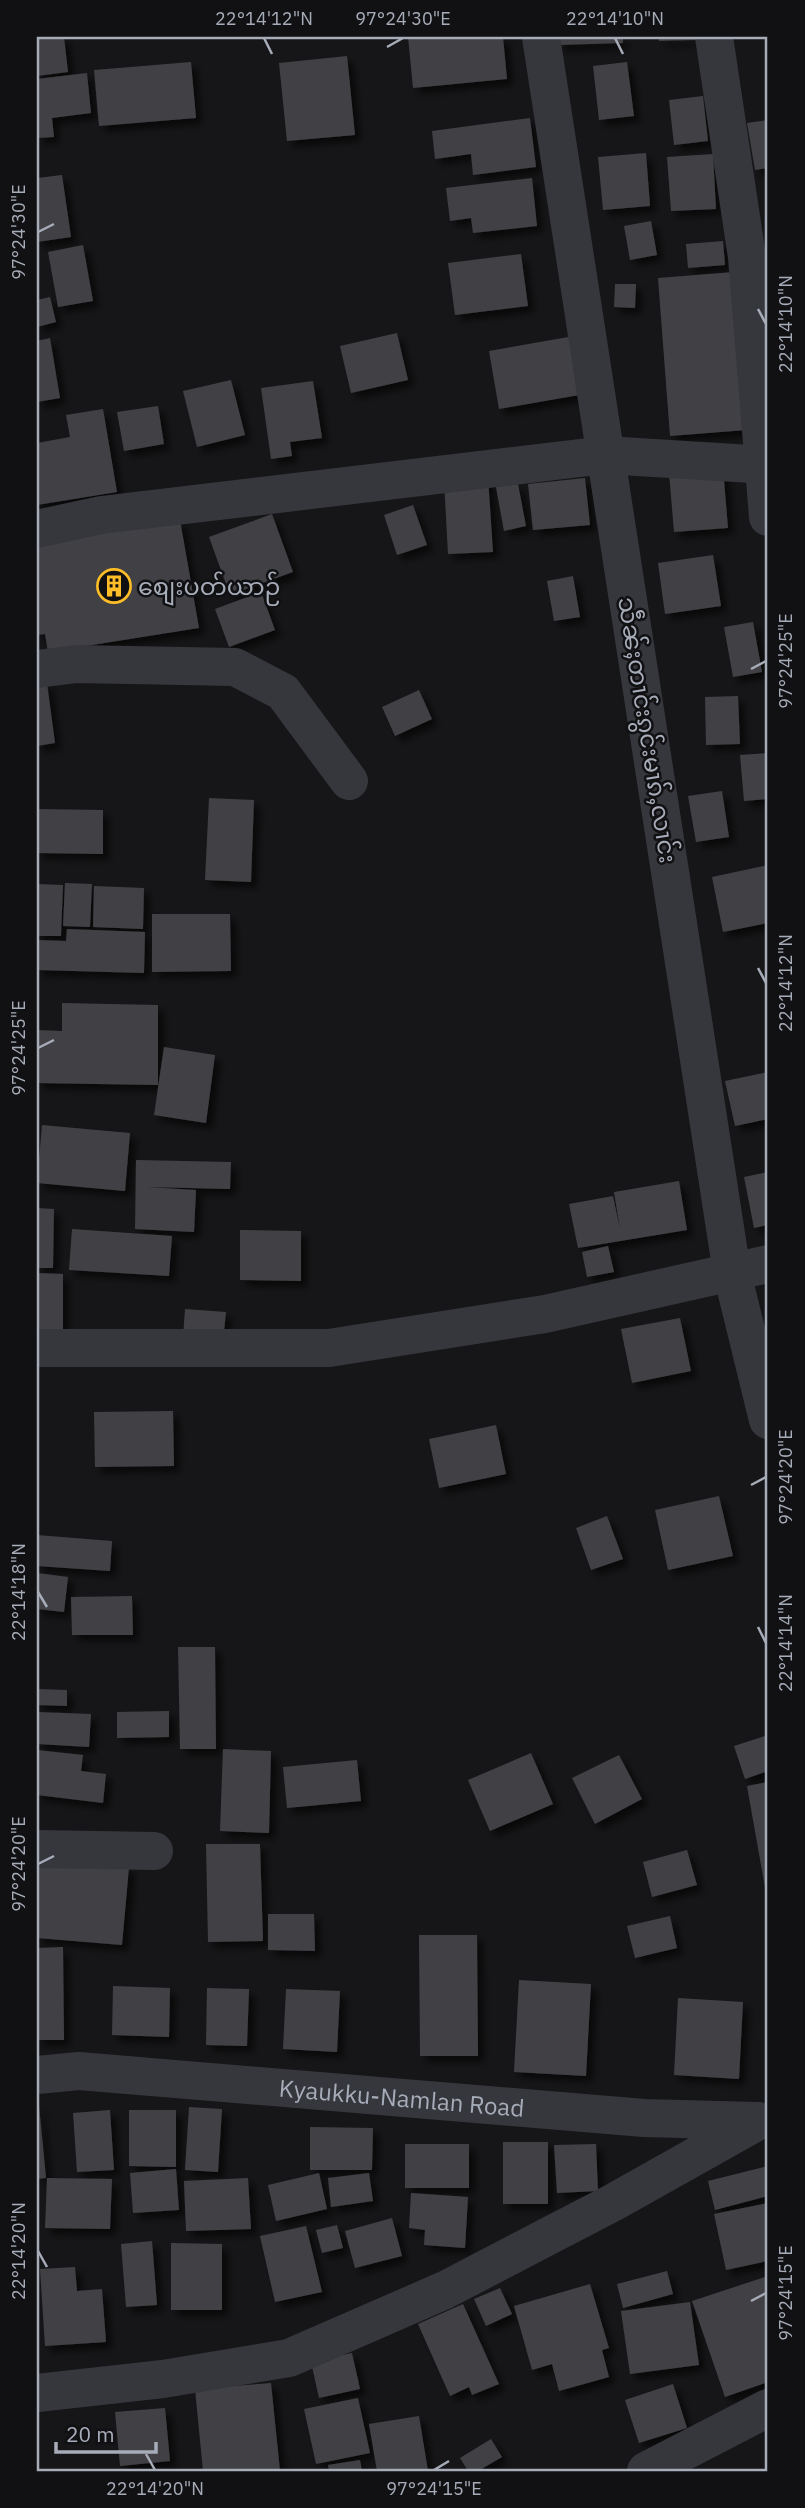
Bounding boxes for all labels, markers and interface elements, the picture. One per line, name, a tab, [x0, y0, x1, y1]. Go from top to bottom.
text: 22°14'12"N	[215, 7, 313, 30]
text: 97°24'30"E	[355, 7, 451, 30]
text: 22°14'10"N	[566, 7, 664, 30]
text: 97°24'30"E	[7, 184, 30, 280]
text: 22°14'10"N	[774, 275, 797, 373]
building icon: စျေးပတ်ယာဉ်	[95, 567, 133, 605]
place label: စျေးပတ်ယာဉ်	[138, 570, 281, 606]
street label: သဵၼ်ႈတၢင်းၵွင်းမၢၵ်ႇလၢင်း	[608, 595, 685, 866]
text: 97°24'25"E	[774, 613, 797, 709]
text: 22°14'12"N	[774, 934, 797, 1032]
text: 97°24'25"E	[7, 1000, 30, 1096]
text: 97°24'20"E	[774, 1429, 797, 1525]
text: 22°14'18"N	[7, 1543, 30, 1641]
text: 22°14'14"N	[774, 1594, 797, 1692]
text: 97°24'20"E	[7, 1816, 30, 1912]
street label: Kyaukku-Namlan Road	[278, 2072, 526, 2124]
text: 22°14'20"N	[7, 2202, 30, 2300]
text: 97°24'15"E	[774, 2245, 797, 2341]
scale bar	[56, 2410, 156, 2454]
text: 20 m	[66, 2420, 115, 2448]
text: 22°14'20"N	[106, 2477, 204, 2500]
text: 97°24'15"E	[386, 2477, 482, 2500]

